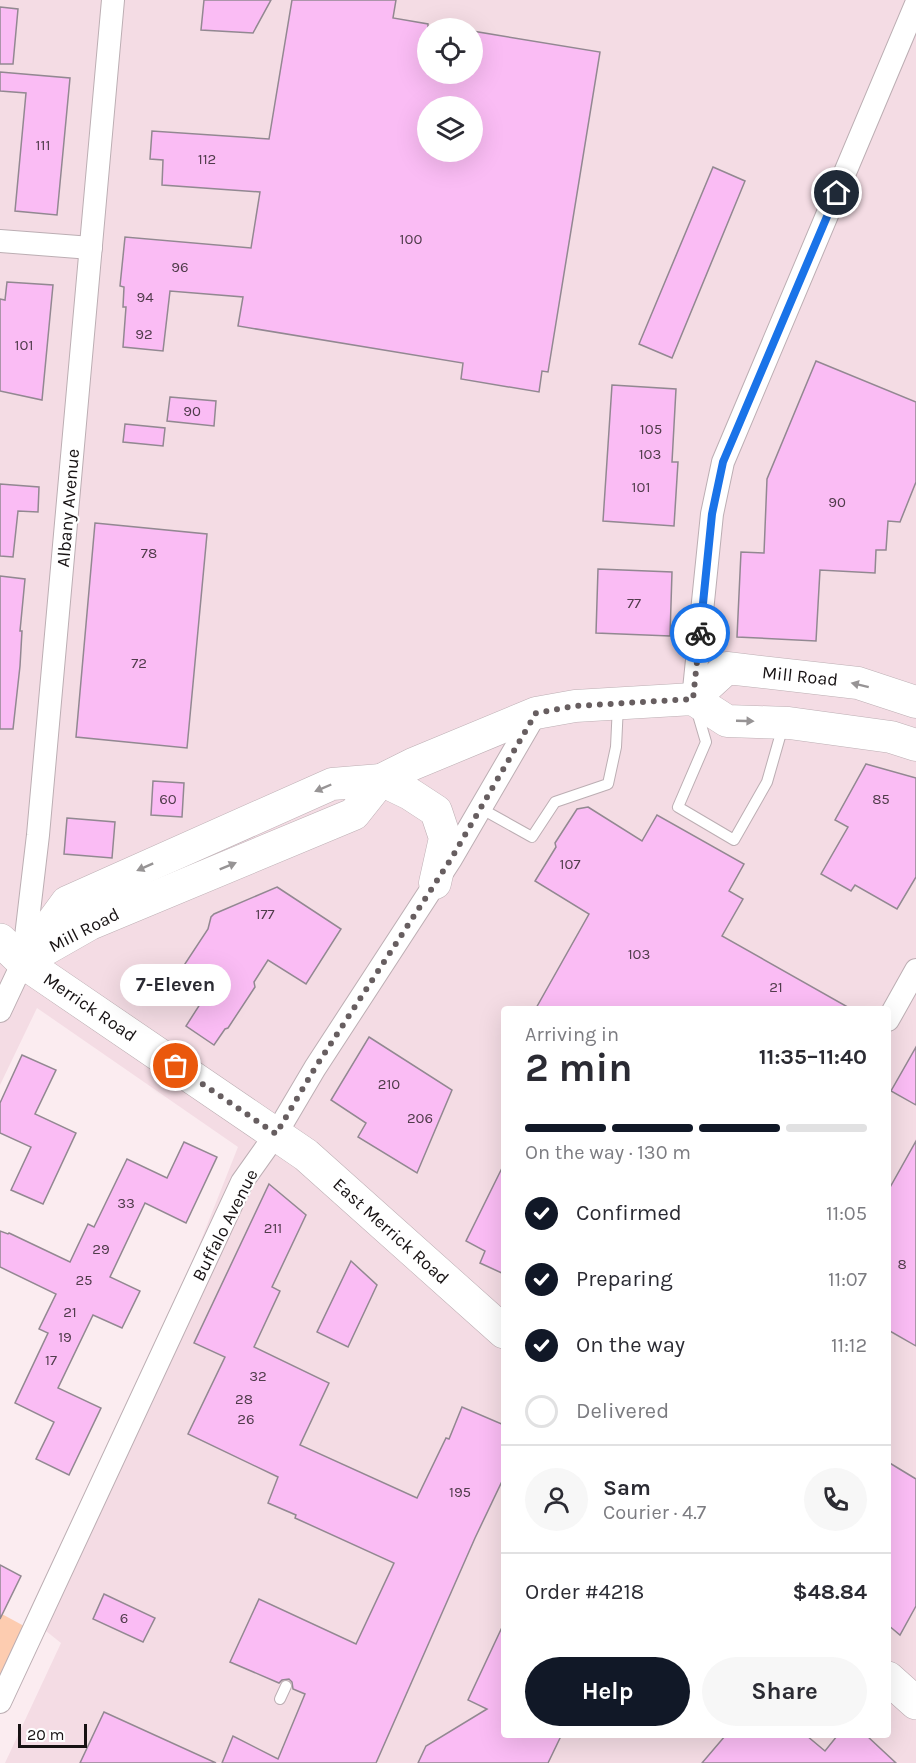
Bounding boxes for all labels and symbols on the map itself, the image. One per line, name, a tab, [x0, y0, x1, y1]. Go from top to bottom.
house number: 111	[36, 136, 50, 154]
house number: 112	[198, 150, 216, 168]
pin	[811, 167, 862, 218]
house number: 100	[400, 230, 422, 248]
house number: 96	[171, 258, 189, 276]
house number: 94	[136, 288, 154, 306]
house number: 92	[135, 325, 153, 343]
house number: 101	[15, 336, 33, 354]
house number: 90	[183, 402, 201, 420]
house number: 105	[640, 420, 662, 438]
house number: 103	[639, 445, 661, 463]
street label: Albany Avenue	[52, 448, 84, 568]
house number: 101	[632, 478, 650, 496]
house number: 90	[828, 493, 846, 511]
house number: 78	[141, 544, 157, 562]
house number: 77	[627, 594, 641, 612]
courier	[670, 603, 730, 663]
house number: 72	[131, 654, 147, 672]
street label: Mill Road	[761, 661, 839, 691]
one-way arrow	[851, 679, 869, 689]
one-way arrow	[735, 717, 754, 726]
one-way arrow	[314, 783, 332, 793]
house number: 60	[159, 790, 177, 808]
house number: 85	[872, 790, 890, 808]
house number: 107	[560, 855, 580, 873]
one-way arrow	[219, 860, 237, 870]
one-way arrow	[136, 862, 154, 872]
street label: Mill Road	[45, 903, 123, 957]
house number: 177	[255, 905, 275, 923]
house number: 103	[628, 945, 650, 963]
callout: 7-Eleven	[120, 964, 231, 1006]
street label: Merrick Road	[39, 968, 141, 1046]
house number: 21	[769, 978, 783, 996]
pin	[150, 1040, 201, 1091]
house number: 210	[378, 1075, 400, 1093]
house number: 206	[407, 1109, 433, 1127]
street label: Buffalo Avenue	[187, 1165, 263, 1285]
street label: East Merrick Road	[328, 1173, 454, 1289]
house number: 33	[117, 1194, 135, 1212]
house number: 211	[264, 1219, 282, 1237]
house number: 29	[92, 1240, 110, 1258]
house number: 8	[897, 1255, 907, 1273]
house number: 25	[75, 1271, 93, 1289]
house number: 21	[63, 1303, 77, 1321]
house number: 19	[58, 1328, 72, 1346]
house number: 17	[45, 1351, 57, 1369]
house number: 32	[249, 1367, 267, 1385]
house number: 28	[235, 1390, 253, 1408]
house number: 26	[237, 1410, 255, 1428]
house number: 195	[449, 1483, 471, 1501]
house number: 6	[120, 1609, 128, 1627]
scale bar	[18, 1721, 87, 1748]

